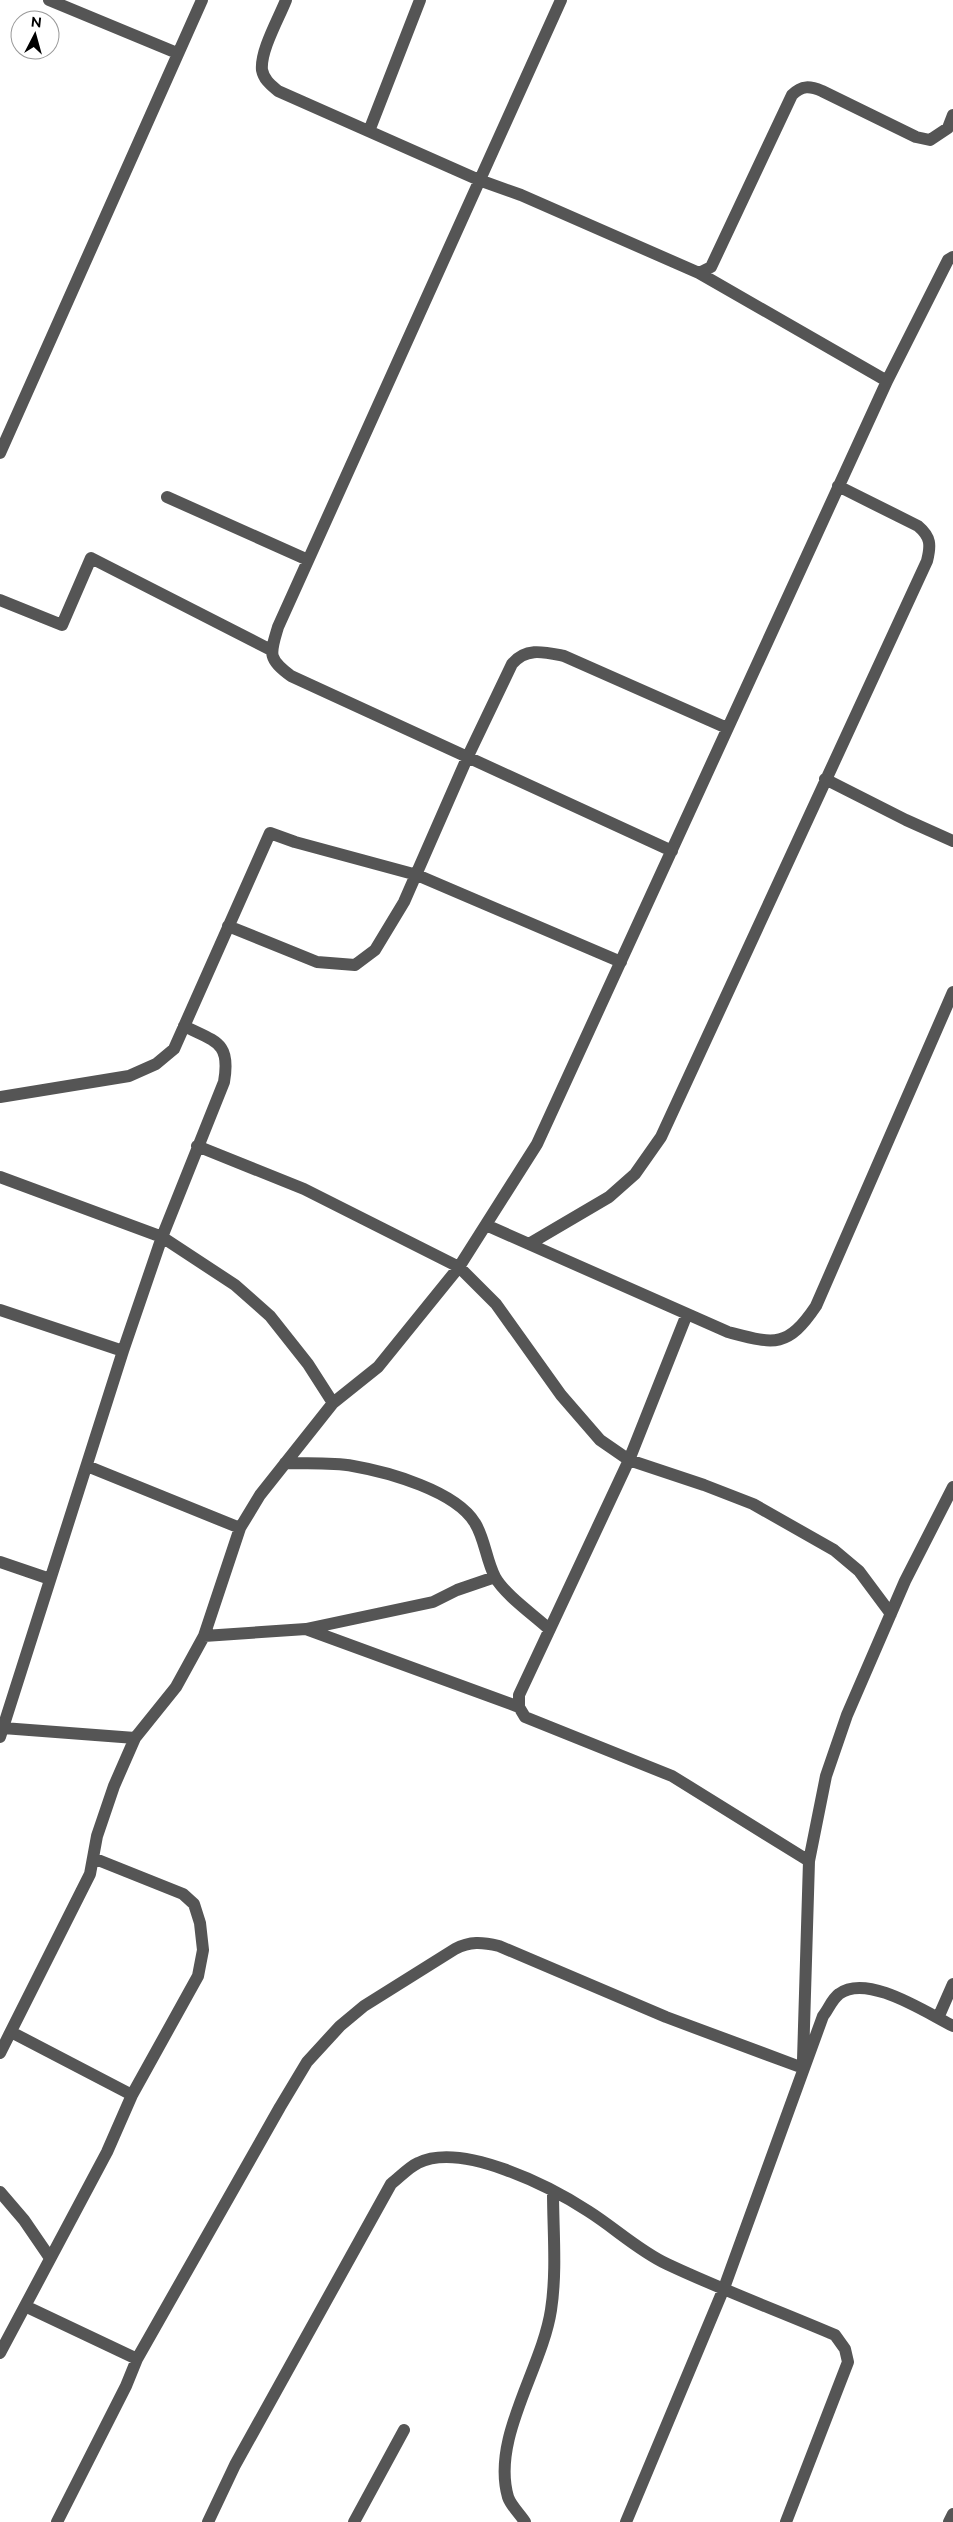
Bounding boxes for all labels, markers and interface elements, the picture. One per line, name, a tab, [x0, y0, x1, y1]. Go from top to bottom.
north arrow	[10, 10, 60, 60]
text: N	[30, 14, 43, 31]

